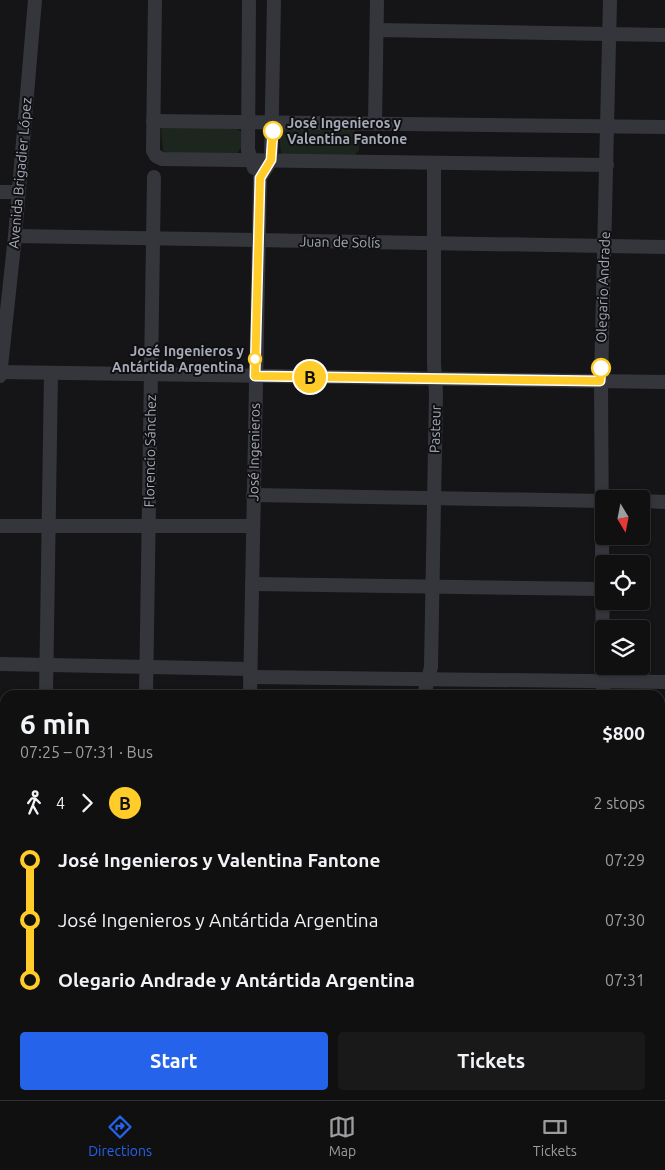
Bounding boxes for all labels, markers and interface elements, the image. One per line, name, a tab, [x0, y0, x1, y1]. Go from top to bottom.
street label: Avenida Brigadier López	[5, 97, 35, 249]
place label: José Ingenieros y Valentina Fantone	[287, 115, 407, 147]
marker: José Ingenieros y Valentina Fantone	[263, 121, 283, 141]
street label: Olegario Andrade	[593, 231, 613, 343]
street label: Juan de Solís	[299, 233, 381, 251]
place label: José Ingenieros y Antártida Argentina	[112, 343, 245, 375]
marker: José Ingenieros y Antártida Argentina	[248, 352, 262, 366]
unlabelled marker	[591, 358, 611, 378]
line badge: B	[294, 361, 326, 393]
text: B	[304, 367, 316, 387]
street label: Florencio Sánchez	[141, 394, 159, 508]
street label: José Ingenieros	[245, 403, 263, 501]
street label: Pasteur	[426, 404, 444, 453]
north arrow	[595, 490, 650, 545]
map controls	[595, 490, 650, 675]
button: locate	[595, 555, 650, 610]
button: layers	[595, 620, 650, 675]
text: 6 min	[20, 708, 91, 739]
text: $800	[602, 722, 645, 744]
text: 07:25 – 07:31 · Bus	[20, 743, 153, 761]
icon: walk	[20, 789, 48, 817]
icon: forward	[73, 789, 101, 817]
text: B	[119, 793, 131, 813]
text: 4	[56, 794, 65, 812]
text: 2 stops	[593, 794, 645, 812]
text: José Ingenieros y Valentina Fantone	[58, 849, 380, 871]
text: 07:29	[605, 851, 645, 869]
text: José Ingenieros y Antártida Argentina	[58, 909, 378, 931]
text: 07:30	[605, 911, 645, 929]
text: Olegario Andrade y Antártida Argentina	[58, 969, 415, 991]
text: 07:31	[605, 971, 645, 989]
button: Start	[20, 1032, 328, 1090]
button: Tickets	[338, 1032, 645, 1090]
tab: Directions	[88, 1113, 152, 1159]
tab: Map	[328, 1113, 356, 1159]
tab: Tickets	[533, 1113, 577, 1159]

